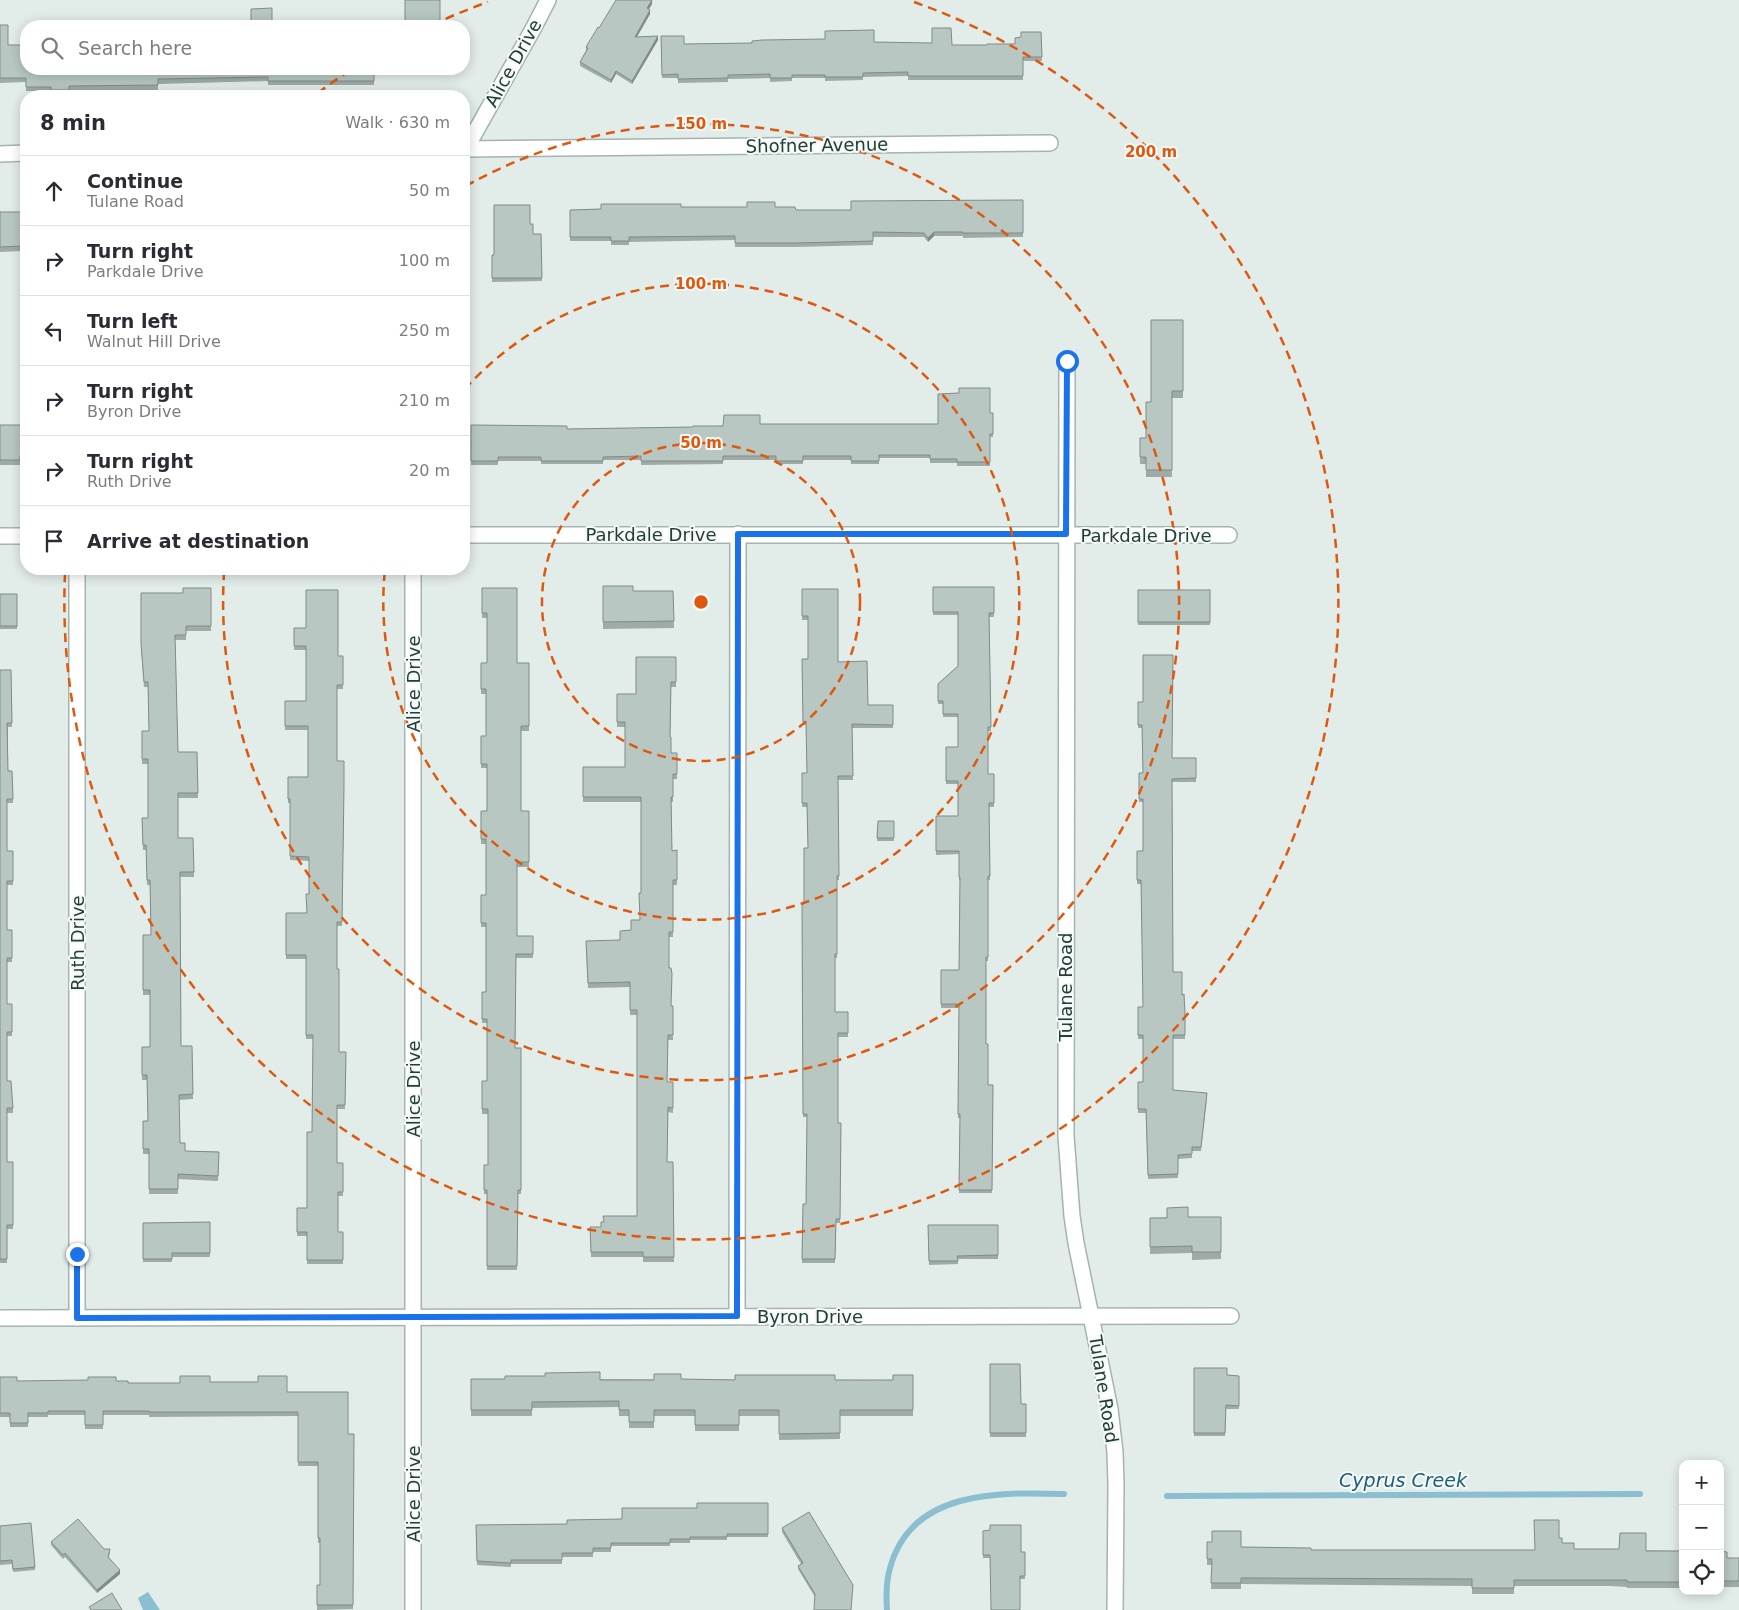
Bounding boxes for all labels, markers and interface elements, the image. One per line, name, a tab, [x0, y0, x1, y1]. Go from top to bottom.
street label: Alice Drive	[480, 15, 546, 111]
search box	[20, 20, 470, 75]
icon: search	[38, 34, 66, 62]
text: Search here	[78, 37, 192, 59]
text: 8 min	[40, 111, 106, 135]
text: Walk · 630 m	[345, 113, 450, 132]
text: 150 m	[675, 115, 727, 133]
street label: Shofner Avenue	[745, 133, 889, 157]
text: 200 m	[1125, 143, 1177, 161]
text: Continue	[87, 170, 183, 192]
icon: ahead	[40, 177, 68, 205]
text: 50 m	[409, 181, 450, 200]
text: Tulane Road	[87, 192, 184, 211]
text: Turn right	[87, 240, 193, 262]
icon: right	[40, 247, 68, 275]
text: 100 m	[399, 251, 450, 270]
text: Parkdale Drive	[87, 262, 204, 281]
text: 100 m	[675, 275, 727, 293]
text: Turn left	[87, 310, 178, 332]
icon: left	[40, 317, 68, 345]
text: 250 m	[399, 321, 450, 340]
text: Walnut Hill Drive	[87, 332, 221, 351]
route start	[1056, 350, 1079, 373]
text: Turn right	[87, 380, 193, 402]
icon: right	[40, 387, 68, 415]
text: 210 m	[399, 391, 450, 410]
text: Byron Drive	[87, 402, 181, 421]
text: 50 m	[680, 434, 722, 452]
text: Turn right	[87, 450, 193, 472]
icon: right	[40, 457, 68, 485]
text: 20 m	[409, 461, 450, 480]
text: Ruth Drive	[87, 472, 172, 491]
street label: Parkdale Drive	[585, 524, 717, 545]
street label: Parkdale Drive	[1080, 525, 1212, 546]
icon: arrive	[40, 527, 68, 555]
text: Arrive at destination	[87, 530, 309, 552]
centre of rings	[692, 593, 710, 611]
street label: Alice Drive	[403, 636, 424, 733]
street label: Ruth Drive	[67, 895, 88, 991]
street label: Tulane Road	[1055, 932, 1076, 1043]
street label: Alice Drive	[403, 1041, 424, 1138]
route end	[66, 1243, 89, 1266]
street label: Byron Drive	[757, 1306, 863, 1327]
street label: Tulane Road	[1085, 1333, 1123, 1445]
street label: Alice Drive	[403, 1446, 424, 1543]
map controls	[1679, 1460, 1724, 1595]
button: +	[1679, 1460, 1724, 1505]
water label: Cyprus Creek	[1339, 1469, 1468, 1491]
button: −	[1679, 1505, 1724, 1550]
button: locate	[1679, 1550, 1724, 1595]

